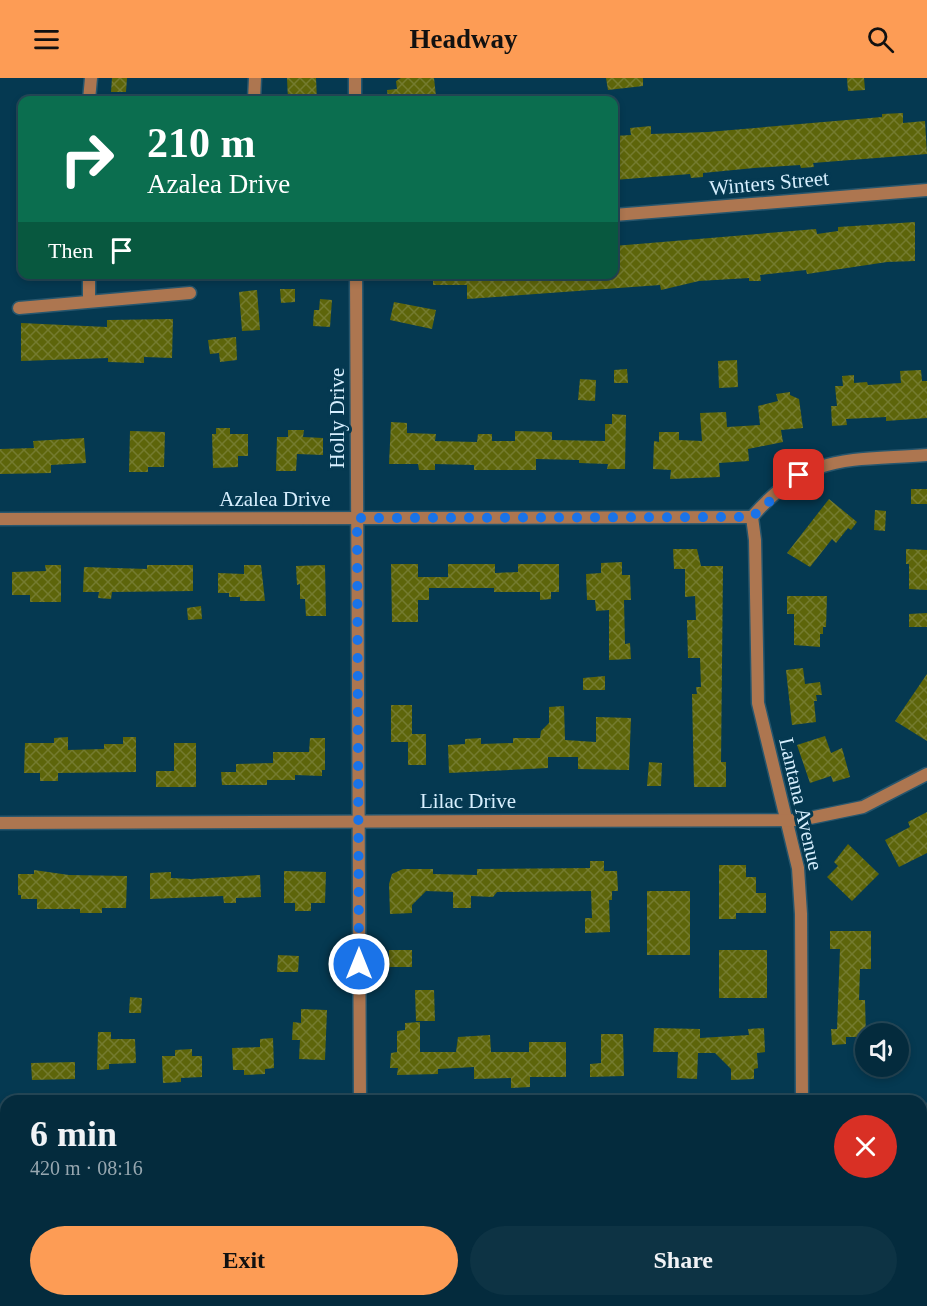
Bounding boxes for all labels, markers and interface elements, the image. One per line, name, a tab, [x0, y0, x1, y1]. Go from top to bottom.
icon: menu	[30, 23, 63, 56]
icon: search	[864, 23, 897, 56]
text: Headway	[410, 24, 518, 54]
icon: right	[48, 120, 126, 198]
text: 210 m	[147, 120, 256, 166]
street label: Winters Street	[708, 166, 830, 200]
text: Azalea Drive	[147, 169, 290, 199]
icon: arrive	[105, 234, 138, 267]
text: Then	[48, 238, 93, 263]
street label: Holly Drive	[325, 368, 349, 468]
pin	[773, 449, 824, 500]
icon: arrive	[782, 458, 815, 491]
street label: Azalea Drive	[219, 487, 331, 511]
street label: Lantana Avenue	[774, 735, 828, 873]
street label: Lilac Drive	[420, 789, 516, 813]
position arrow	[327, 932, 391, 996]
map controls	[855, 1023, 909, 1077]
button: sound	[855, 1023, 909, 1077]
text: 6 min	[30, 1114, 117, 1154]
button: close	[834, 1115, 897, 1178]
text: 420 m · 08:16	[30, 1157, 143, 1179]
button: Exit	[30, 1226, 458, 1295]
button: Share	[470, 1226, 897, 1295]

